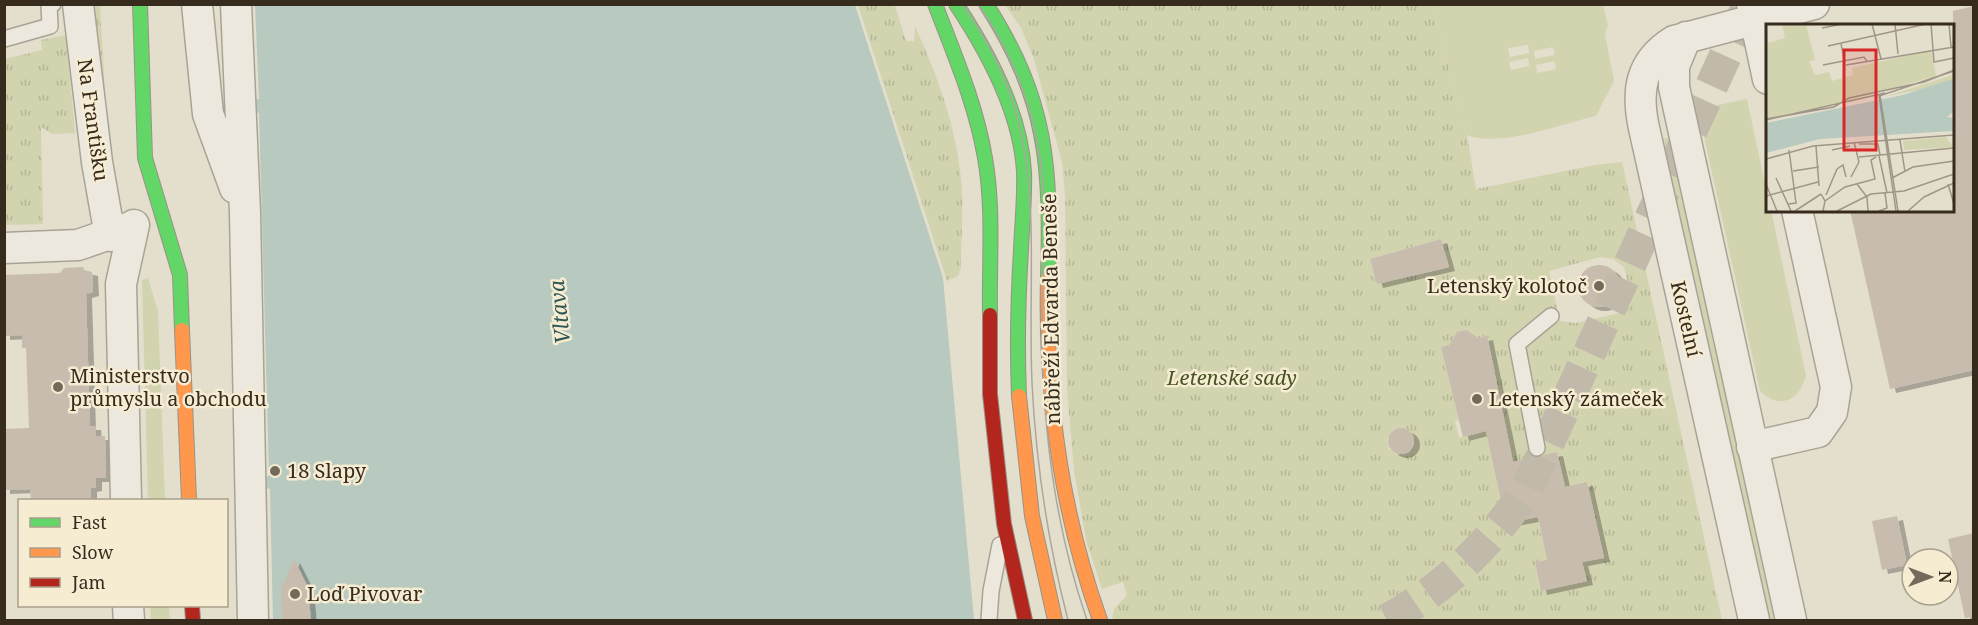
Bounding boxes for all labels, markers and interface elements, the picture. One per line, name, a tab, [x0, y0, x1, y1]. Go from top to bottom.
inset map	[1766, 24, 1954, 212]
street label: Na Františku	[72, 57, 116, 183]
street label: nábřeží Edvarda Beneše	[1035, 193, 1066, 425]
place label: Letenský kolotoč	[1427, 272, 1587, 299]
water label: Vltava	[542, 278, 576, 345]
street label: Kostelní	[1665, 278, 1708, 360]
marker: Letenský kolotoč	[1592, 279, 1606, 293]
place label: Ministerstvo průmyslu a obchodu	[70, 362, 267, 412]
park label: Letenské sady	[1166, 364, 1297, 391]
marker: Ministerstvo průmyslu a obchodu	[51, 380, 65, 394]
place label: Letenský zámeček	[1489, 385, 1664, 412]
marker: Letenský zámeček	[1470, 392, 1484, 406]
place label: 18 Slapy	[287, 457, 367, 484]
marker: 18 Slapy	[268, 464, 282, 478]
legend	[18, 499, 228, 607]
text: Fast	[72, 510, 107, 534]
text: Slow	[72, 540, 114, 564]
north arrow	[1900, 547, 1960, 607]
text: Jam	[71, 570, 106, 594]
text: N	[1934, 571, 1956, 584]
place label: Loď Pivovar	[307, 580, 423, 607]
marker: Loď Pivovar	[288, 587, 302, 601]

